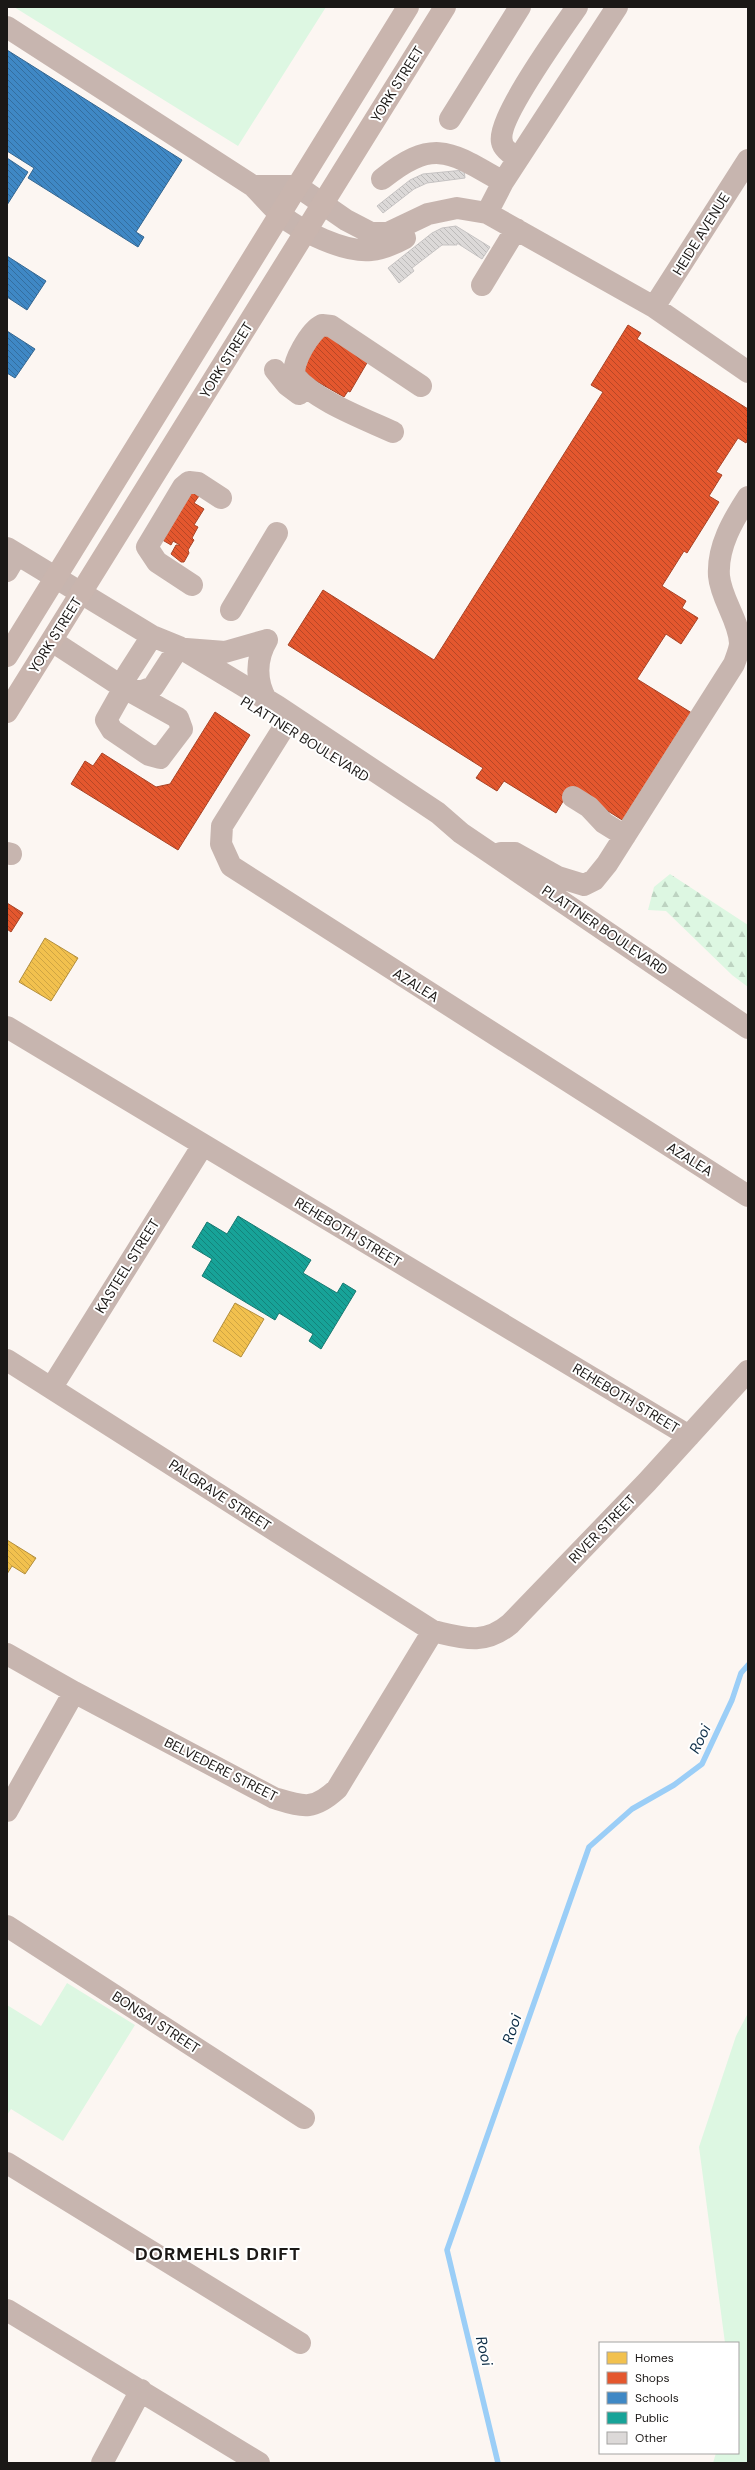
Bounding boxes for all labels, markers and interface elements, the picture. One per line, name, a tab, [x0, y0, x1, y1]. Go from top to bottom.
street label: YORK STREET	[367, 43, 428, 125]
street label: HEIDE AVENUE	[668, 189, 734, 279]
street label: YORK STREET	[196, 319, 257, 401]
street label: YORK STREET	[25, 594, 86, 676]
street label: PLATTNER BOULEVARD	[237, 692, 373, 786]
street label: PLATTNER BOULEVARD	[539, 881, 671, 979]
street label: AZALEA	[390, 964, 442, 1006]
street label: AZALEA	[664, 1138, 716, 1180]
street label: REHEBOTH STREET	[291, 1193, 405, 1271]
street label: KASTEEL STREET	[91, 1215, 163, 1317]
street label: REHEBOTH STREET	[569, 1359, 683, 1437]
street label: PALGRAVE STREET	[166, 1455, 275, 1535]
street label: RIVER STREET	[565, 1491, 639, 1567]
water label: Rooi	[684, 1721, 716, 1757]
street label: BELVEDERE STREET	[161, 1733, 281, 1805]
street label: BONSAI STREET	[109, 1987, 203, 2057]
water label: Rooi	[498, 2011, 526, 2047]
district label: DORMEHLS DRIFT	[135, 2242, 301, 2266]
water label: Rooi	[471, 2334, 497, 2368]
legend	[599, 2342, 739, 2454]
text: Homes	[635, 2350, 674, 2366]
text: Shops	[635, 2370, 670, 2386]
text: Schools	[635, 2390, 679, 2406]
text: Public	[635, 2410, 669, 2426]
text: Other	[635, 2430, 668, 2446]

